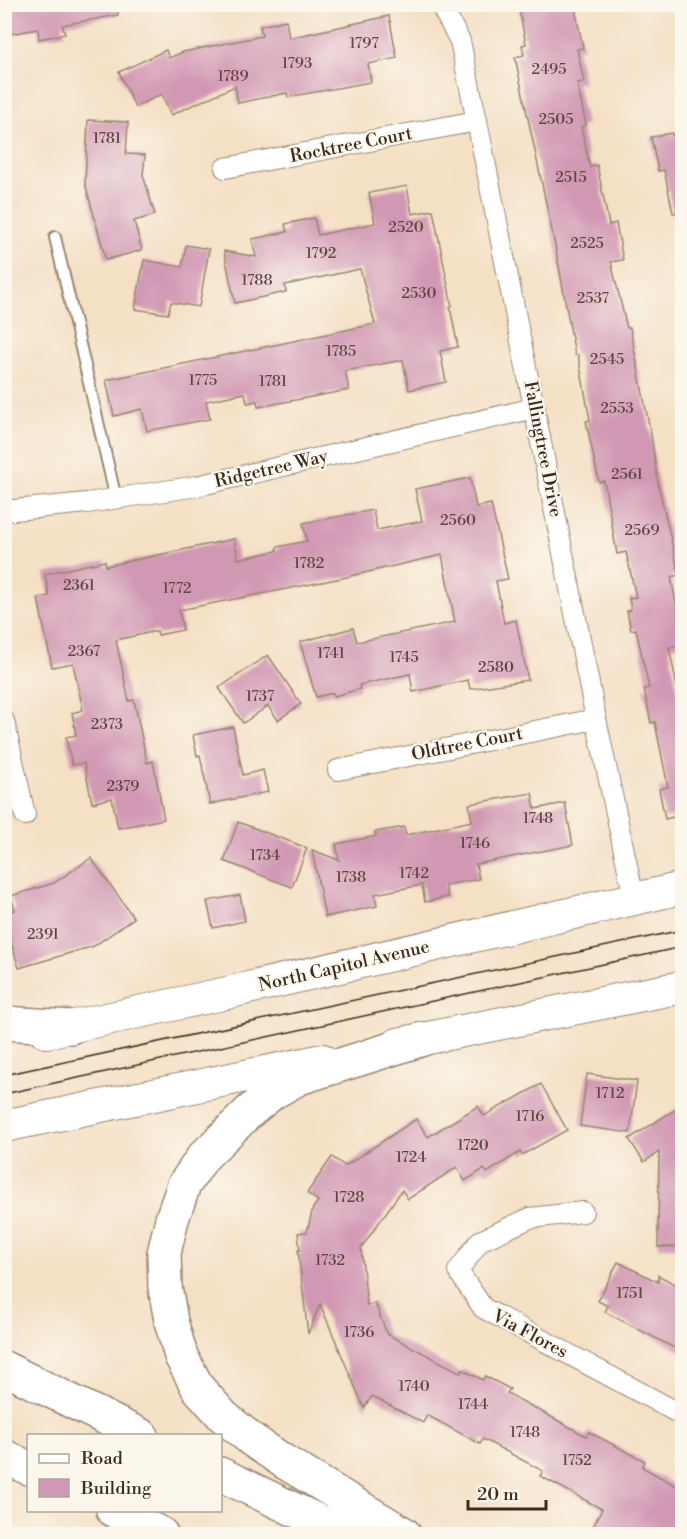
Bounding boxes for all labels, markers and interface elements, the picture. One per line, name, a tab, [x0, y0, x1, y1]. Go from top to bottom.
house number: 1797	[349, 34, 379, 53]
house number: 1793	[282, 54, 312, 73]
house number: 2495	[532, 60, 566, 79]
house number: 1789	[217, 67, 249, 86]
house number: 2505	[538, 110, 574, 129]
street label: Rocktree Court	[288, 122, 415, 168]
house number: 1781	[93, 129, 122, 148]
house number: 2515	[555, 168, 587, 187]
house number: 2520	[388, 218, 424, 237]
house number: 2525	[570, 234, 604, 253]
house number: 1792	[306, 244, 336, 263]
house number: 1788	[241, 271, 273, 290]
house number: 2530	[401, 284, 437, 303]
house number: 2537	[577, 289, 610, 308]
house number: 1785	[326, 342, 356, 361]
house number: 2545	[590, 350, 624, 369]
house number: 1775	[189, 371, 217, 390]
house number: 1781	[259, 372, 288, 391]
street label: Fallingtree Drive	[519, 379, 567, 519]
house number: 2553	[600, 399, 634, 418]
street label: Ridgetree Way	[212, 445, 330, 493]
house number: 2561	[611, 465, 644, 484]
house number: 2560	[440, 511, 476, 530]
house number: 2569	[625, 521, 660, 540]
house number: 1782	[294, 554, 324, 573]
house number: 2361	[63, 576, 96, 595]
house number: 1772	[162, 579, 192, 598]
house number: 2367	[68, 642, 101, 661]
house number: 1741	[317, 644, 345, 663]
house number: 1745	[389, 648, 419, 667]
house number: 2580	[478, 658, 514, 677]
house number: 1737	[246, 687, 275, 706]
house number: 2373	[91, 715, 123, 734]
street label: Oldtree Court	[409, 722, 525, 766]
house number: 2379	[107, 777, 139, 796]
house number: 1748	[523, 809, 553, 828]
house number: 1746	[460, 834, 490, 853]
house number: 1734	[250, 846, 280, 865]
house number: 1742	[399, 864, 429, 883]
house number: 1738	[336, 868, 366, 887]
house number: 2391	[27, 925, 59, 944]
street label: North Capitol Avenue	[256, 935, 432, 997]
house number: 1712	[595, 1084, 625, 1103]
house number: 1716	[516, 1107, 544, 1126]
house number: 1720	[457, 1136, 489, 1155]
house number: 1724	[396, 1148, 426, 1167]
house number: 1728	[334, 1188, 364, 1207]
house number: 1732	[315, 1251, 345, 1270]
house number: 1751	[616, 1284, 644, 1303]
street label: Via Flores	[487, 1304, 572, 1364]
house number: 1736	[344, 1323, 374, 1342]
house number: 1740	[398, 1377, 430, 1396]
house number: 1744	[458, 1395, 488, 1414]
house number: 1748	[510, 1423, 540, 1442]
legend	[27, 1434, 222, 1512]
text: Road	[81, 1447, 124, 1470]
house number: 1752	[562, 1451, 592, 1470]
scale bar	[468, 1473, 546, 1511]
text: Building	[80, 1477, 152, 1500]
text: 20 m	[477, 1483, 519, 1506]

